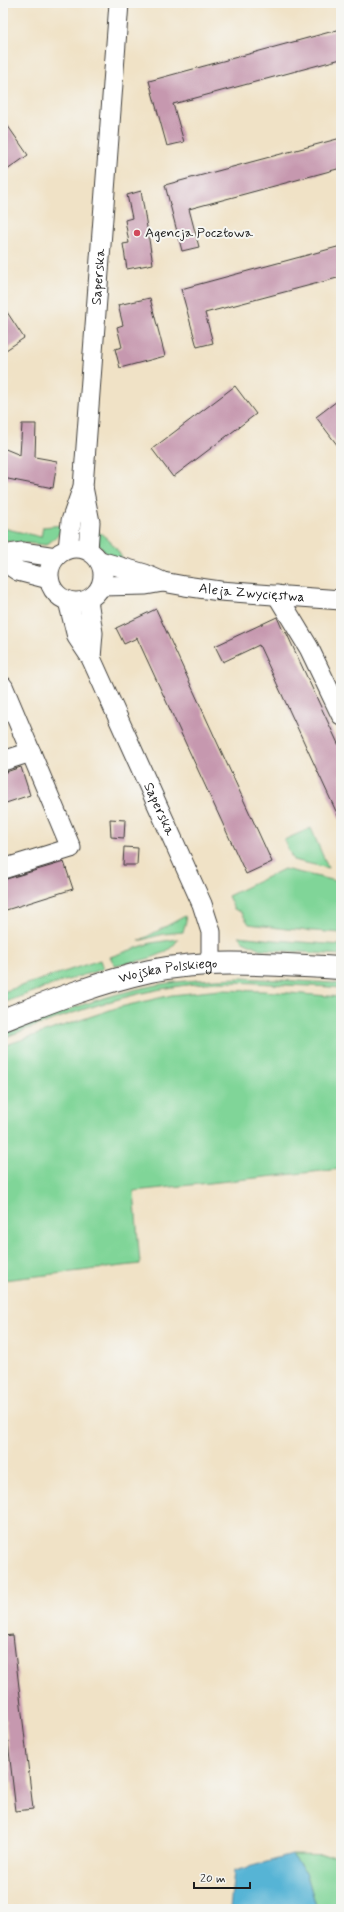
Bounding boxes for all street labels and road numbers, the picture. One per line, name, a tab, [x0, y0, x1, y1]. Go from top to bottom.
street label: Saperska	[88, 247, 110, 306]
street label: Aleja Zwycięstwa	[197, 579, 305, 606]
street label: Saperska	[139, 780, 179, 839]
street label: Wojska Polskiego	[117, 955, 218, 987]

